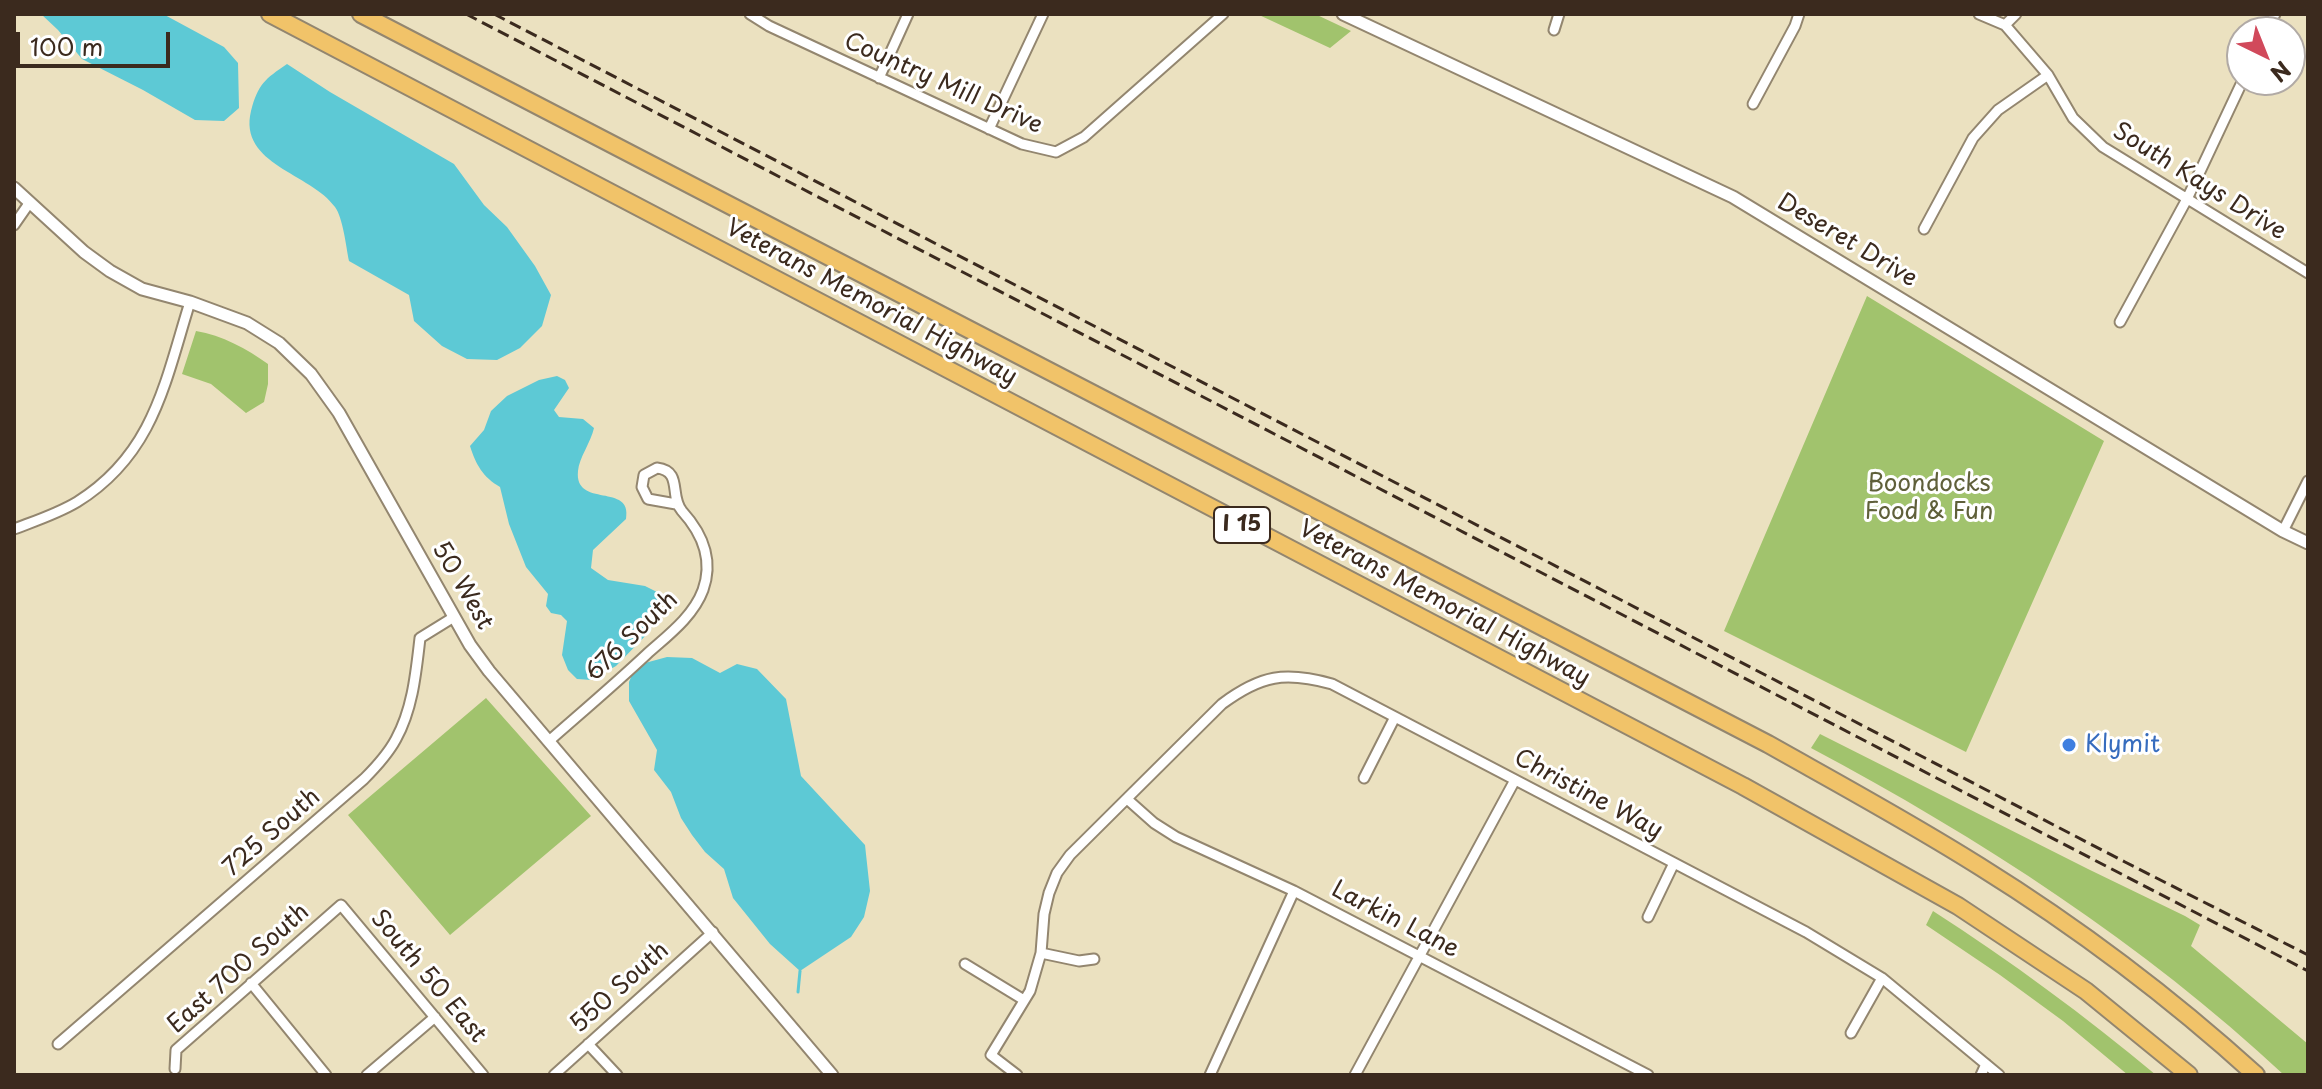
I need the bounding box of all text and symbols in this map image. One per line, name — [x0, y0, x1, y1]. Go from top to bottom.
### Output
scale bar — [20, 16, 174, 66]
north arrow — [2226, 16, 2306, 96]
street label: Country Mill Drive — [839, 27, 1047, 141]
text: 100 m — [30, 28, 103, 64]
text: N — [2264, 54, 2299, 90]
street label: South Kays Drive — [2107, 117, 2291, 247]
street label: Deseret Drive — [1772, 188, 1922, 294]
street label: Veterans Memorial Highway — [720, 214, 1022, 392]
park label: Boondocks Food & Fun — [1865, 470, 1993, 526]
road number: I 15 — [1214, 507, 1270, 543]
street label: Veterans Memorial Highway — [1293, 515, 1595, 693]
street label: 50 West — [425, 537, 499, 635]
street label: 676 South — [580, 586, 684, 688]
place label: Klymit — [2085, 731, 2160, 759]
marker: Klymit — [2060, 736, 2078, 754]
street label: Christine Way — [1509, 744, 1667, 846]
street label: 725 South — [218, 783, 326, 883]
street label: Larkin Lane — [1326, 876, 1464, 964]
street label: East 700 South — [163, 898, 315, 1040]
street label: South 50 East — [364, 905, 492, 1049]
street label: 550 South — [565, 936, 675, 1040]

